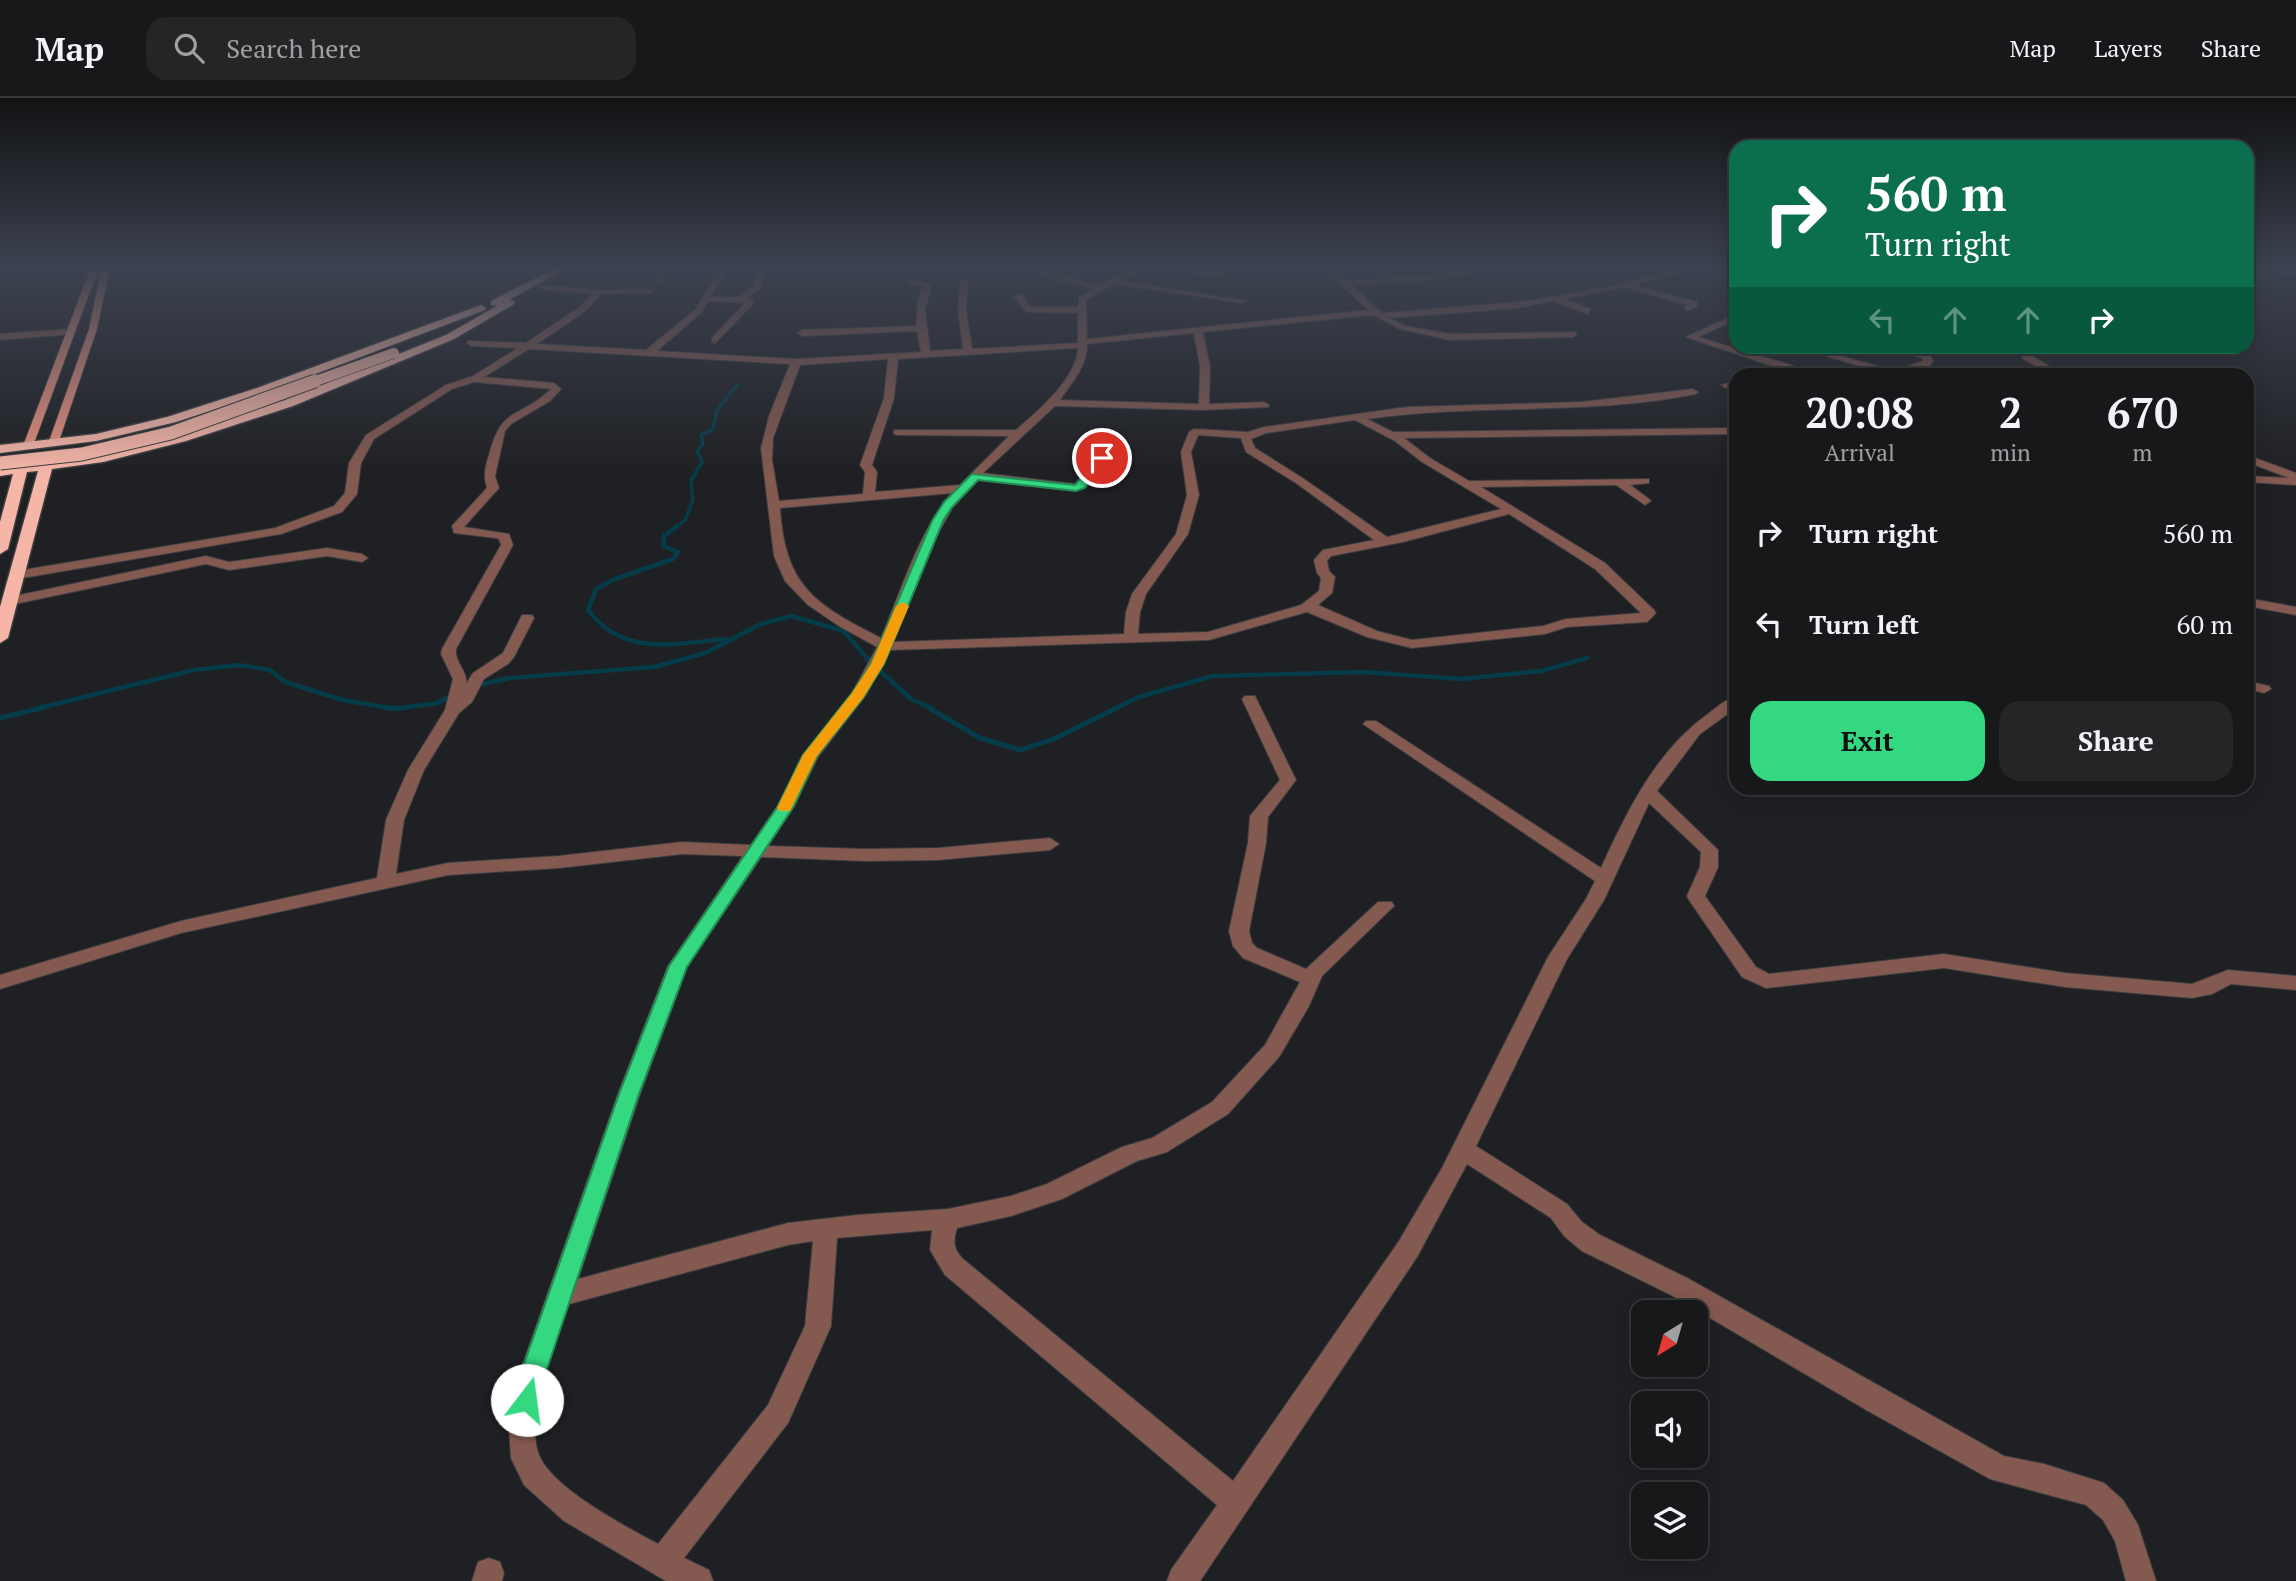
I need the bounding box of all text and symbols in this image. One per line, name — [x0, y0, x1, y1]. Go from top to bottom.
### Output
search box — [146, 17, 636, 80]
text: Map — [35, 27, 104, 70]
icon: search — [170, 29, 208, 67]
text: Search here — [226, 31, 361, 65]
text: Map — [2009, 32, 2056, 64]
text: Layers — [2094, 32, 2163, 64]
text: Share — [2201, 32, 2261, 64]
text: 560 m — [1865, 160, 2007, 225]
icon: right — [1750, 168, 1841, 259]
text: Turn right — [1865, 223, 2011, 265]
icon: left — [1863, 301, 1901, 339]
icon: ahead — [1936, 301, 1974, 339]
icon: ahead — [2009, 301, 2047, 339]
icon: right — [2082, 301, 2120, 339]
text: 20:08 — [1805, 384, 1914, 440]
text: 2 — [1999, 384, 2022, 440]
text: 670 — [2107, 384, 2178, 440]
pin — [1072, 428, 1132, 488]
text: Arrival — [1824, 437, 1895, 468]
text: min — [1990, 437, 2031, 468]
text: m — [2132, 437, 2152, 468]
icon: arrive — [1083, 439, 1121, 477]
icon: right — [1750, 514, 1788, 552]
text: Turn right — [1809, 516, 1938, 550]
text: 560 m — [2163, 516, 2233, 550]
icon: left — [1750, 605, 1788, 643]
text: Turn left — [1809, 607, 1919, 641]
text: 60 m — [2177, 607, 2233, 641]
button: Exit — [1750, 701, 1985, 781]
button: Share — [1999, 701, 2233, 781]
north arrow — [1631, 1300, 1708, 1377]
map controls — [1631, 1300, 1708, 1559]
position arrow — [490, 1363, 564, 1437]
button: sound — [1631, 1391, 1708, 1468]
button: layers — [1631, 1482, 1708, 1559]

